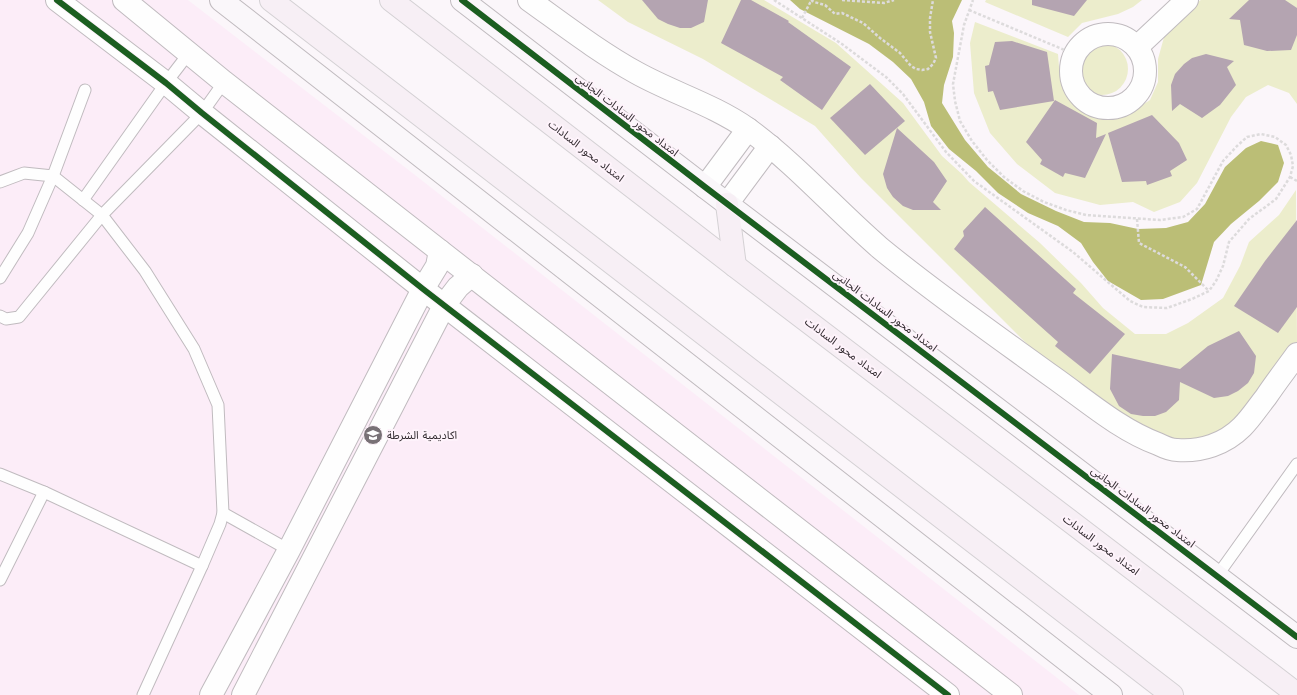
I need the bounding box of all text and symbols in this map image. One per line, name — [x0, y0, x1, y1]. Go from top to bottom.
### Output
street label: امتداد محور السادات الجانبى — [573, 71, 681, 159]
street label: امتداد محور السادات — [545, 117, 627, 185]
street label: امتداد محور السادات الجانبى — [830, 268, 940, 354]
street label: امتداد محور السادات — [802, 315, 884, 381]
school or university icon: اكاديمية الشرطة — [362, 424, 384, 446]
place label: اكاديمية الشرطة — [387, 429, 457, 442]
street label: امتداد محور السادات الجانبى — [1088, 464, 1198, 550]
street label: امتداد محور السادات — [1060, 512, 1142, 578]

